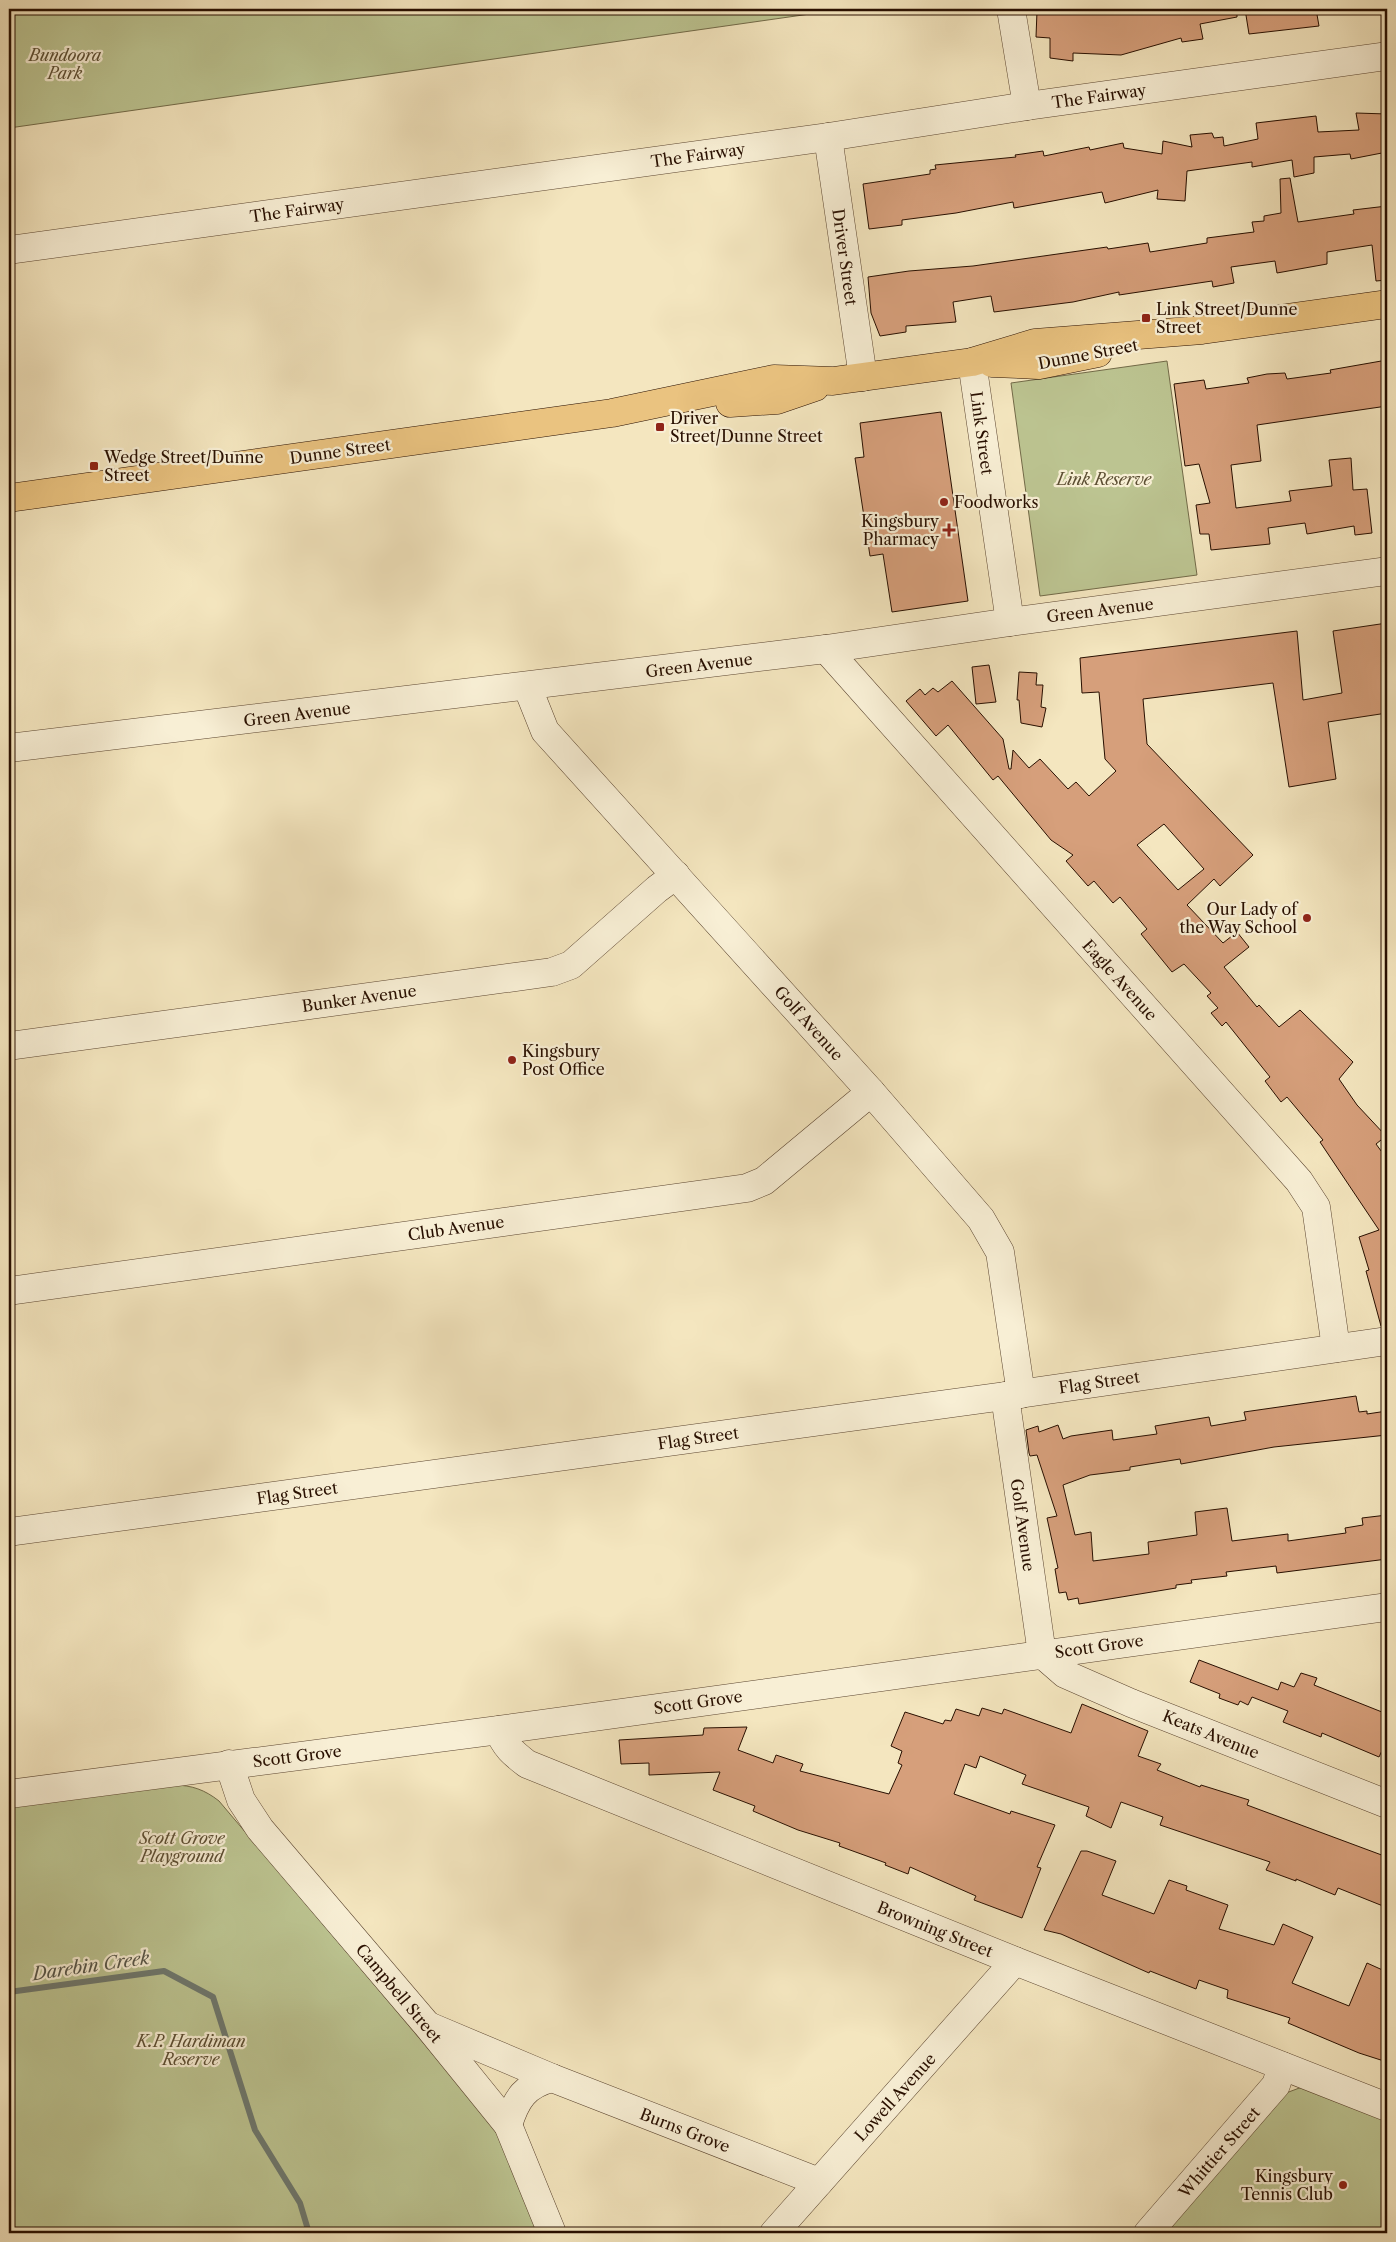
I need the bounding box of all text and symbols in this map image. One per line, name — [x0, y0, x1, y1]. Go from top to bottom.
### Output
park label: Bundoora Park — [27, 45, 102, 83]
street label: The Fairway — [1051, 79, 1148, 113]
street label: The Fairway — [650, 138, 747, 172]
street label: The Fairway — [249, 193, 346, 227]
street label: Driver Street — [828, 207, 862, 307]
place label: Link Street/Dunne Street — [1156, 299, 1298, 337]
marker: Link Street/Dunne Street — [1140, 312, 1152, 324]
street label: Dunne Street — [1036, 334, 1140, 373]
street label: Link Street — [966, 390, 998, 476]
place label: Driver Street/Dunne Street — [670, 408, 823, 446]
marker: Driver Street/Dunne Street — [654, 421, 666, 433]
street label: Dunne Street — [288, 434, 392, 468]
place label: Wedge Street/Dunne Street — [103, 447, 263, 485]
marker: Wedge Street/Dunne Street — [88, 460, 100, 472]
park label: Link Reserve — [1055, 469, 1153, 489]
place label: Foodworks — [954, 492, 1039, 512]
marker: Foodworks — [938, 496, 950, 508]
place label: Kingsbury Pharmacy — [861, 511, 940, 549]
marker: Kingsbury Pharmacy — [943, 524, 955, 536]
street label: Green Avenue — [1045, 593, 1155, 626]
street label: Green Avenue — [644, 648, 754, 681]
street label: Green Avenue — [242, 697, 352, 730]
place label: Our Lady of the Way School — [1180, 899, 1299, 937]
marker: Our Lady of the Way School — [1301, 912, 1313, 924]
street label: Eagle Avenue — [1078, 935, 1162, 1025]
street label: Bunker Avenue — [300, 980, 418, 1016]
street label: Golf Avenue — [770, 982, 848, 1065]
place label: Kingsbury Post Office — [522, 1041, 605, 1079]
marker: Kingsbury Post Office — [506, 1054, 518, 1066]
street label: Club Avenue — [407, 1211, 505, 1245]
street label: Flag Street — [1057, 1366, 1141, 1398]
street label: Flag Street — [656, 1422, 740, 1454]
street label: Flag Street — [255, 1477, 339, 1509]
street label: Golf Avenue — [1007, 1477, 1039, 1573]
street label: Scott Grove — [1053, 1630, 1145, 1662]
street label: Scott Grove — [652, 1686, 744, 1718]
street label: Keats Avenue — [1160, 1706, 1262, 1762]
street label: Scott Grove — [251, 1741, 343, 1771]
park label: Scott Grove Playground — [138, 1828, 226, 1866]
street label: Browning Street — [874, 1897, 996, 1961]
street label: Campbell Street — [352, 1939, 446, 2047]
water label: Darebin Creek — [29, 1947, 152, 1985]
park label: K.P. Hardiman Reserve — [134, 2031, 246, 2069]
street label: Lowell Avenue — [850, 2049, 940, 2145]
street label: Whittier Street — [1173, 2102, 1264, 2202]
street label: Burns Grove — [637, 2104, 733, 2156]
place label: Kingsbury Tennis Club — [1241, 2166, 1334, 2204]
marker: Kingsbury Tennis Club — [1337, 2179, 1349, 2191]

